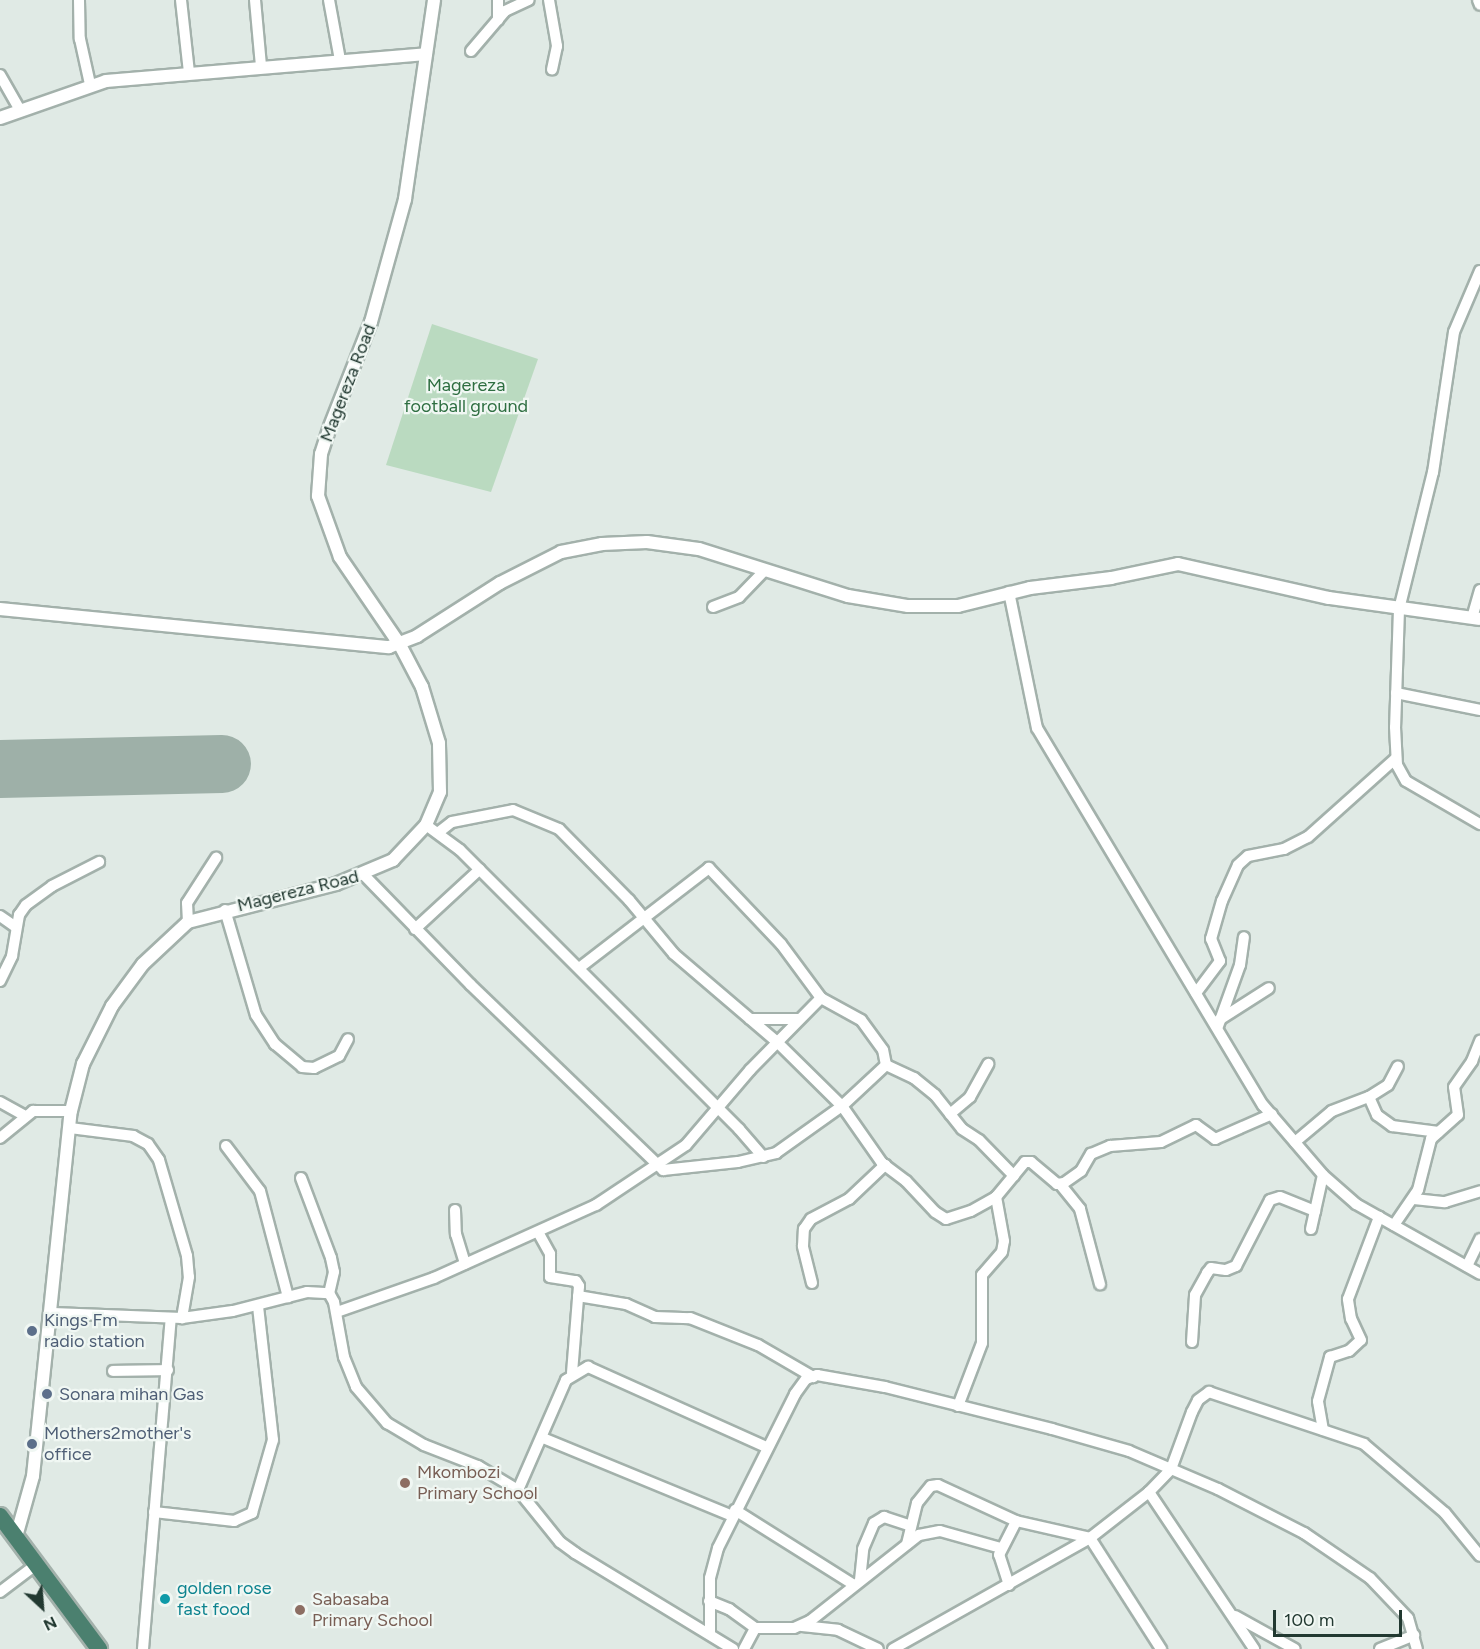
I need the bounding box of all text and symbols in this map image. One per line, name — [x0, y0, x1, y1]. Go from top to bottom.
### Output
street label: Magereza Road — [316, 321, 380, 445]
park label: Magereza football ground — [404, 375, 528, 418]
street label: Magereza Road — [235, 865, 361, 917]
place label: Kings Fm radio station — [44, 1310, 145, 1352]
marker: Kings Fm radio station — [25, 1324, 39, 1338]
place label: Sonara mihan Gas — [59, 1383, 204, 1405]
marker: Sonara mihan Gas — [40, 1387, 54, 1401]
place label: Mothers2mother's office — [44, 1423, 191, 1466]
marker: Mothers2mother's office — [25, 1437, 39, 1451]
place label: Mkombozi Primary School — [417, 1462, 538, 1504]
marker: Mkombozi Primary School — [398, 1476, 412, 1490]
north arrow — [12, 1577, 72, 1637]
place label: golden rose fast food — [177, 1578, 272, 1620]
place label: Sabasaba Primary School — [312, 1589, 433, 1632]
marker: golden rose fast food — [158, 1592, 172, 1606]
scale bar — [1276, 1598, 1405, 1636]
marker: Sabasaba Primary School — [293, 1603, 307, 1617]
text: 100 m — [1284, 1609, 1334, 1631]
text: N — [40, 1612, 60, 1635]

